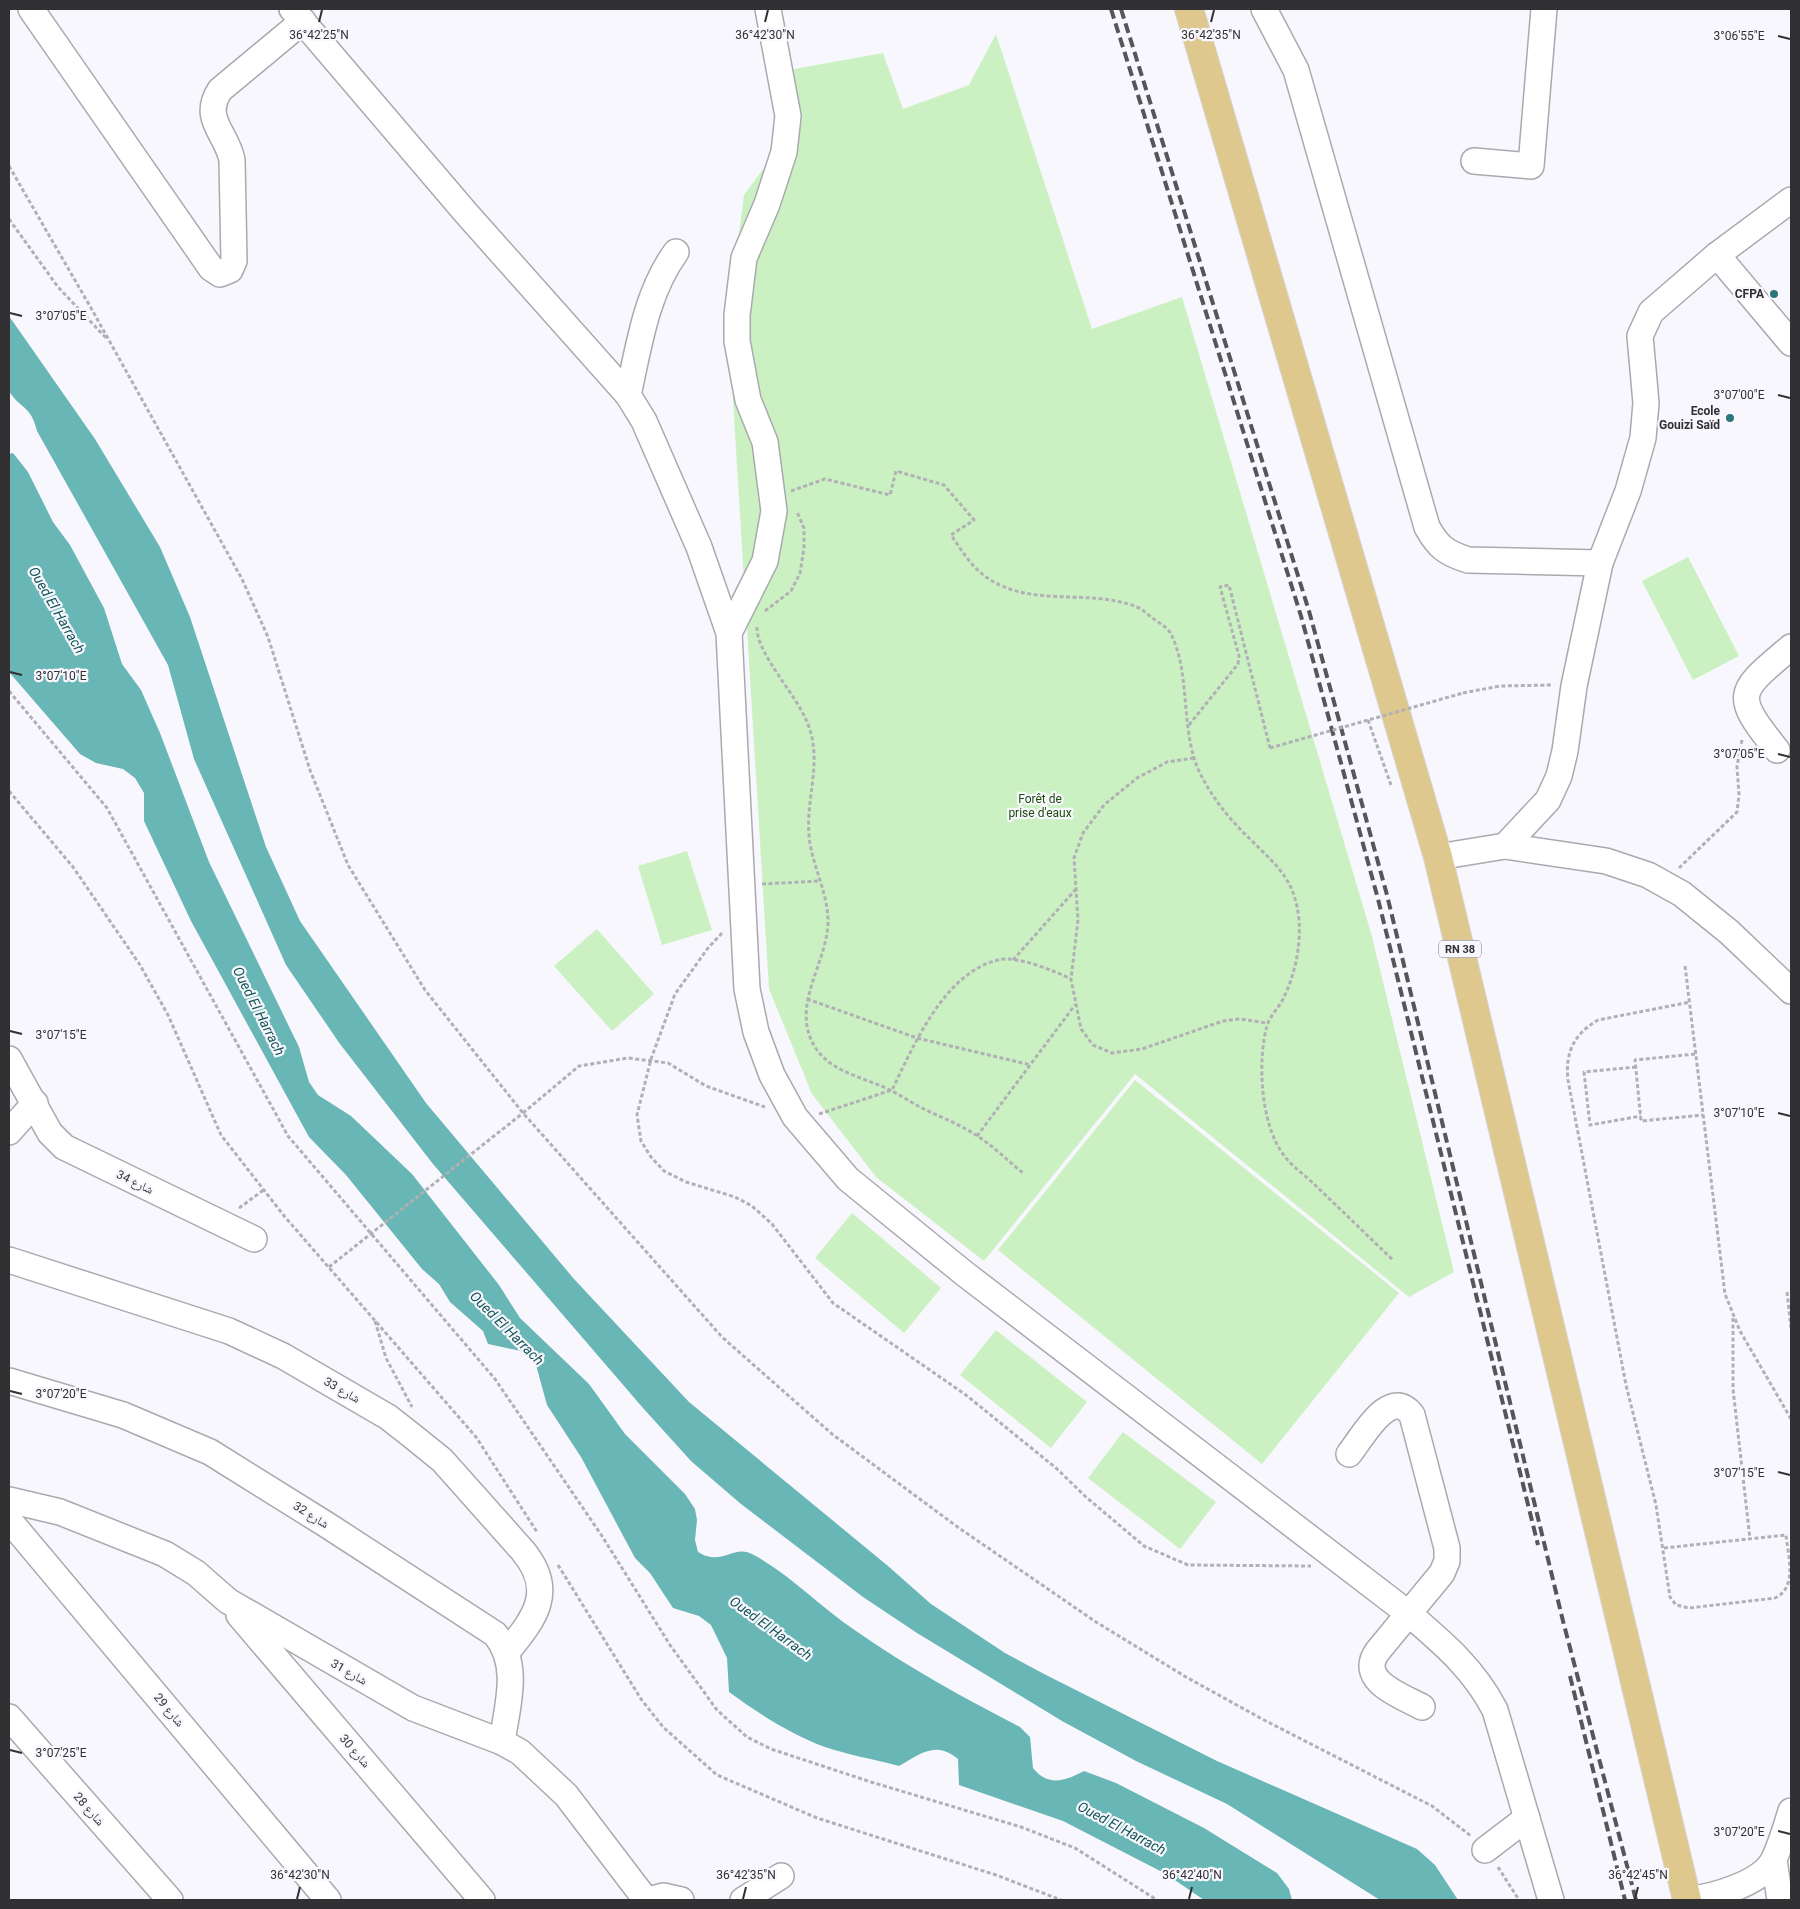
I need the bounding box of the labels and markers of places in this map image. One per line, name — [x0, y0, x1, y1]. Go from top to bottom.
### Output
place label: CFPA — [1735, 287, 1765, 301]
marker: CFPA — [1768, 288, 1780, 300]
place label: Ecole Gouizi Saïd — [1659, 404, 1721, 432]
marker: Ecole Gouizi Saïd — [1724, 412, 1736, 424]

